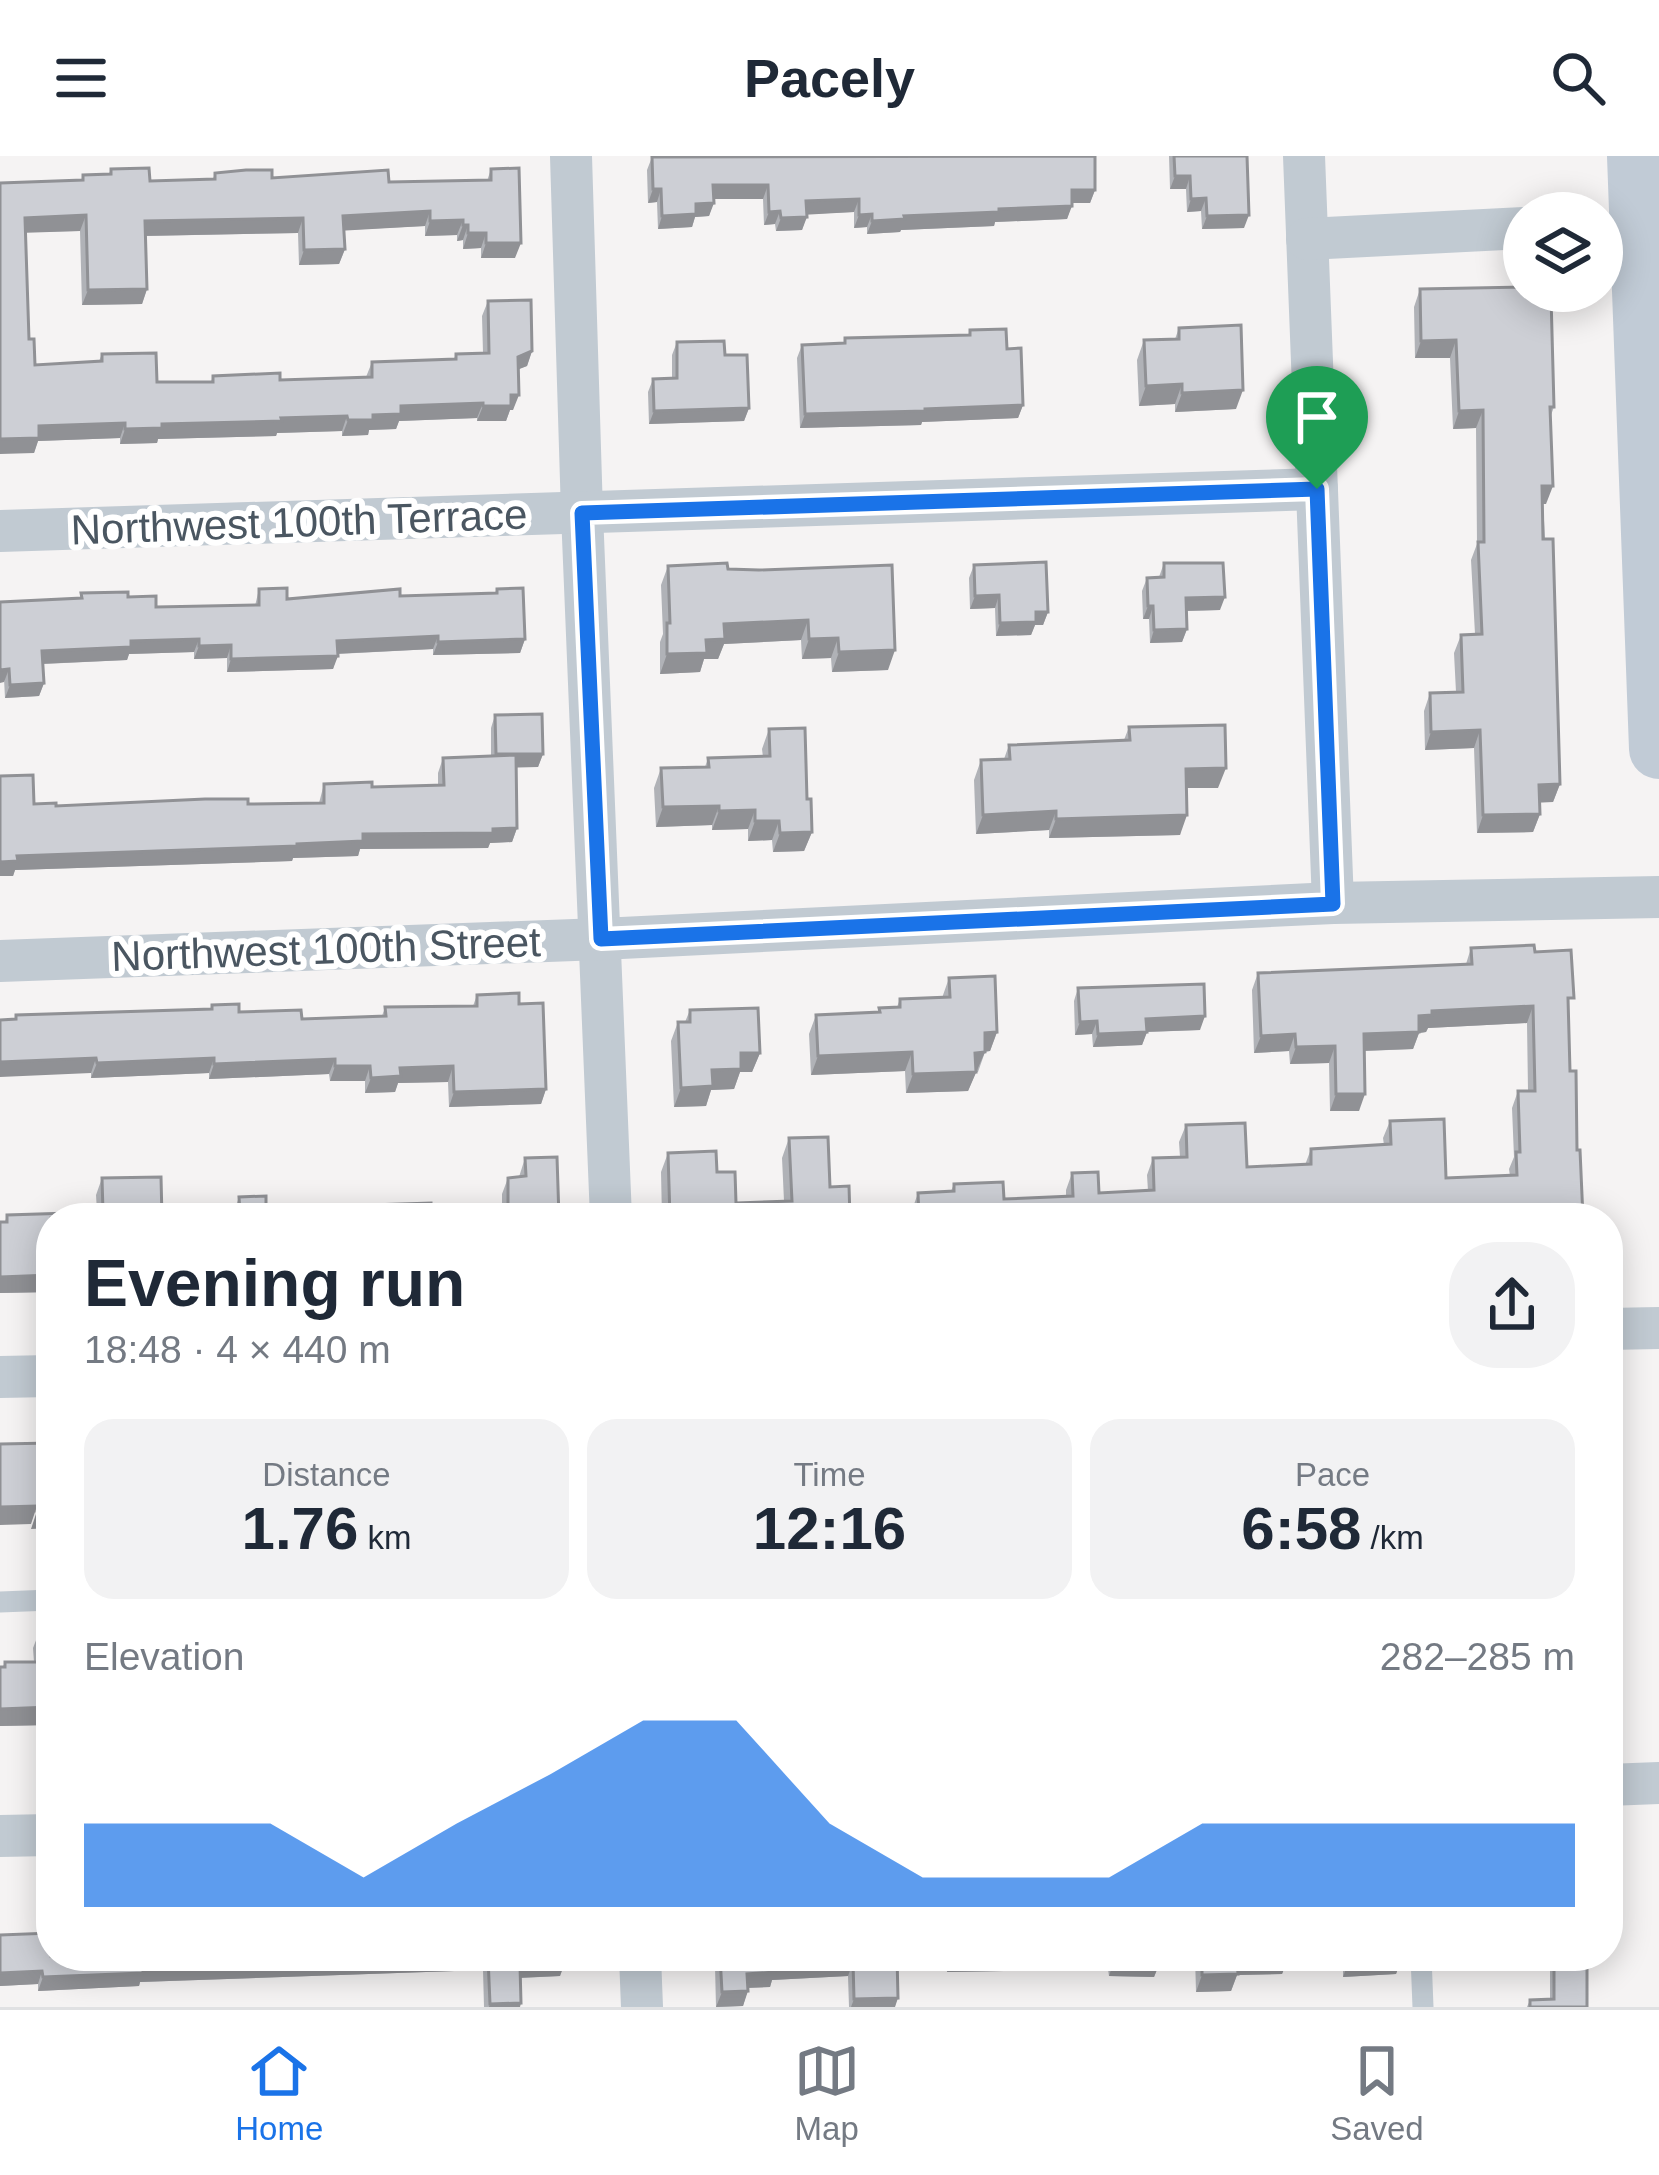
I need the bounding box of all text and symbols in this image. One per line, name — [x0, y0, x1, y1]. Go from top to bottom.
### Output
icon: menu — [48, 45, 114, 111]
icon: search — [1545, 45, 1611, 111]
text: Pacely — [744, 48, 915, 108]
map controls — [1503, 192, 1623, 312]
button: layers — [1503, 192, 1623, 312]
pin — [1266, 366, 1368, 489]
icon: arrive — [1284, 384, 1350, 450]
street label: Northwest 100th Terrace — [70, 491, 528, 553]
street label: Northwest 100th Street — [111, 918, 542, 980]
button: share — [1449, 1242, 1575, 1368]
text: Evening run — [84, 1246, 465, 1320]
text: 18:48 · 4 × 440 m — [84, 1328, 391, 1371]
text: Distance — [262, 1456, 391, 1493]
text: Time — [793, 1456, 866, 1493]
text: Pace — [1295, 1456, 1370, 1493]
text: 1.76 — [242, 1495, 358, 1562]
text: 12:16 — [753, 1495, 906, 1562]
text: 6:58 — [1241, 1495, 1361, 1562]
text: km — [358, 1519, 411, 1556]
text: /km — [1361, 1519, 1424, 1556]
text: Elevation — [84, 1635, 244, 1678]
text: 282–285 m — [1380, 1635, 1575, 1678]
tab: Home — [235, 2038, 323, 2148]
tab: Map — [794, 2038, 860, 2148]
tab: Saved — [1330, 2038, 1424, 2148]

